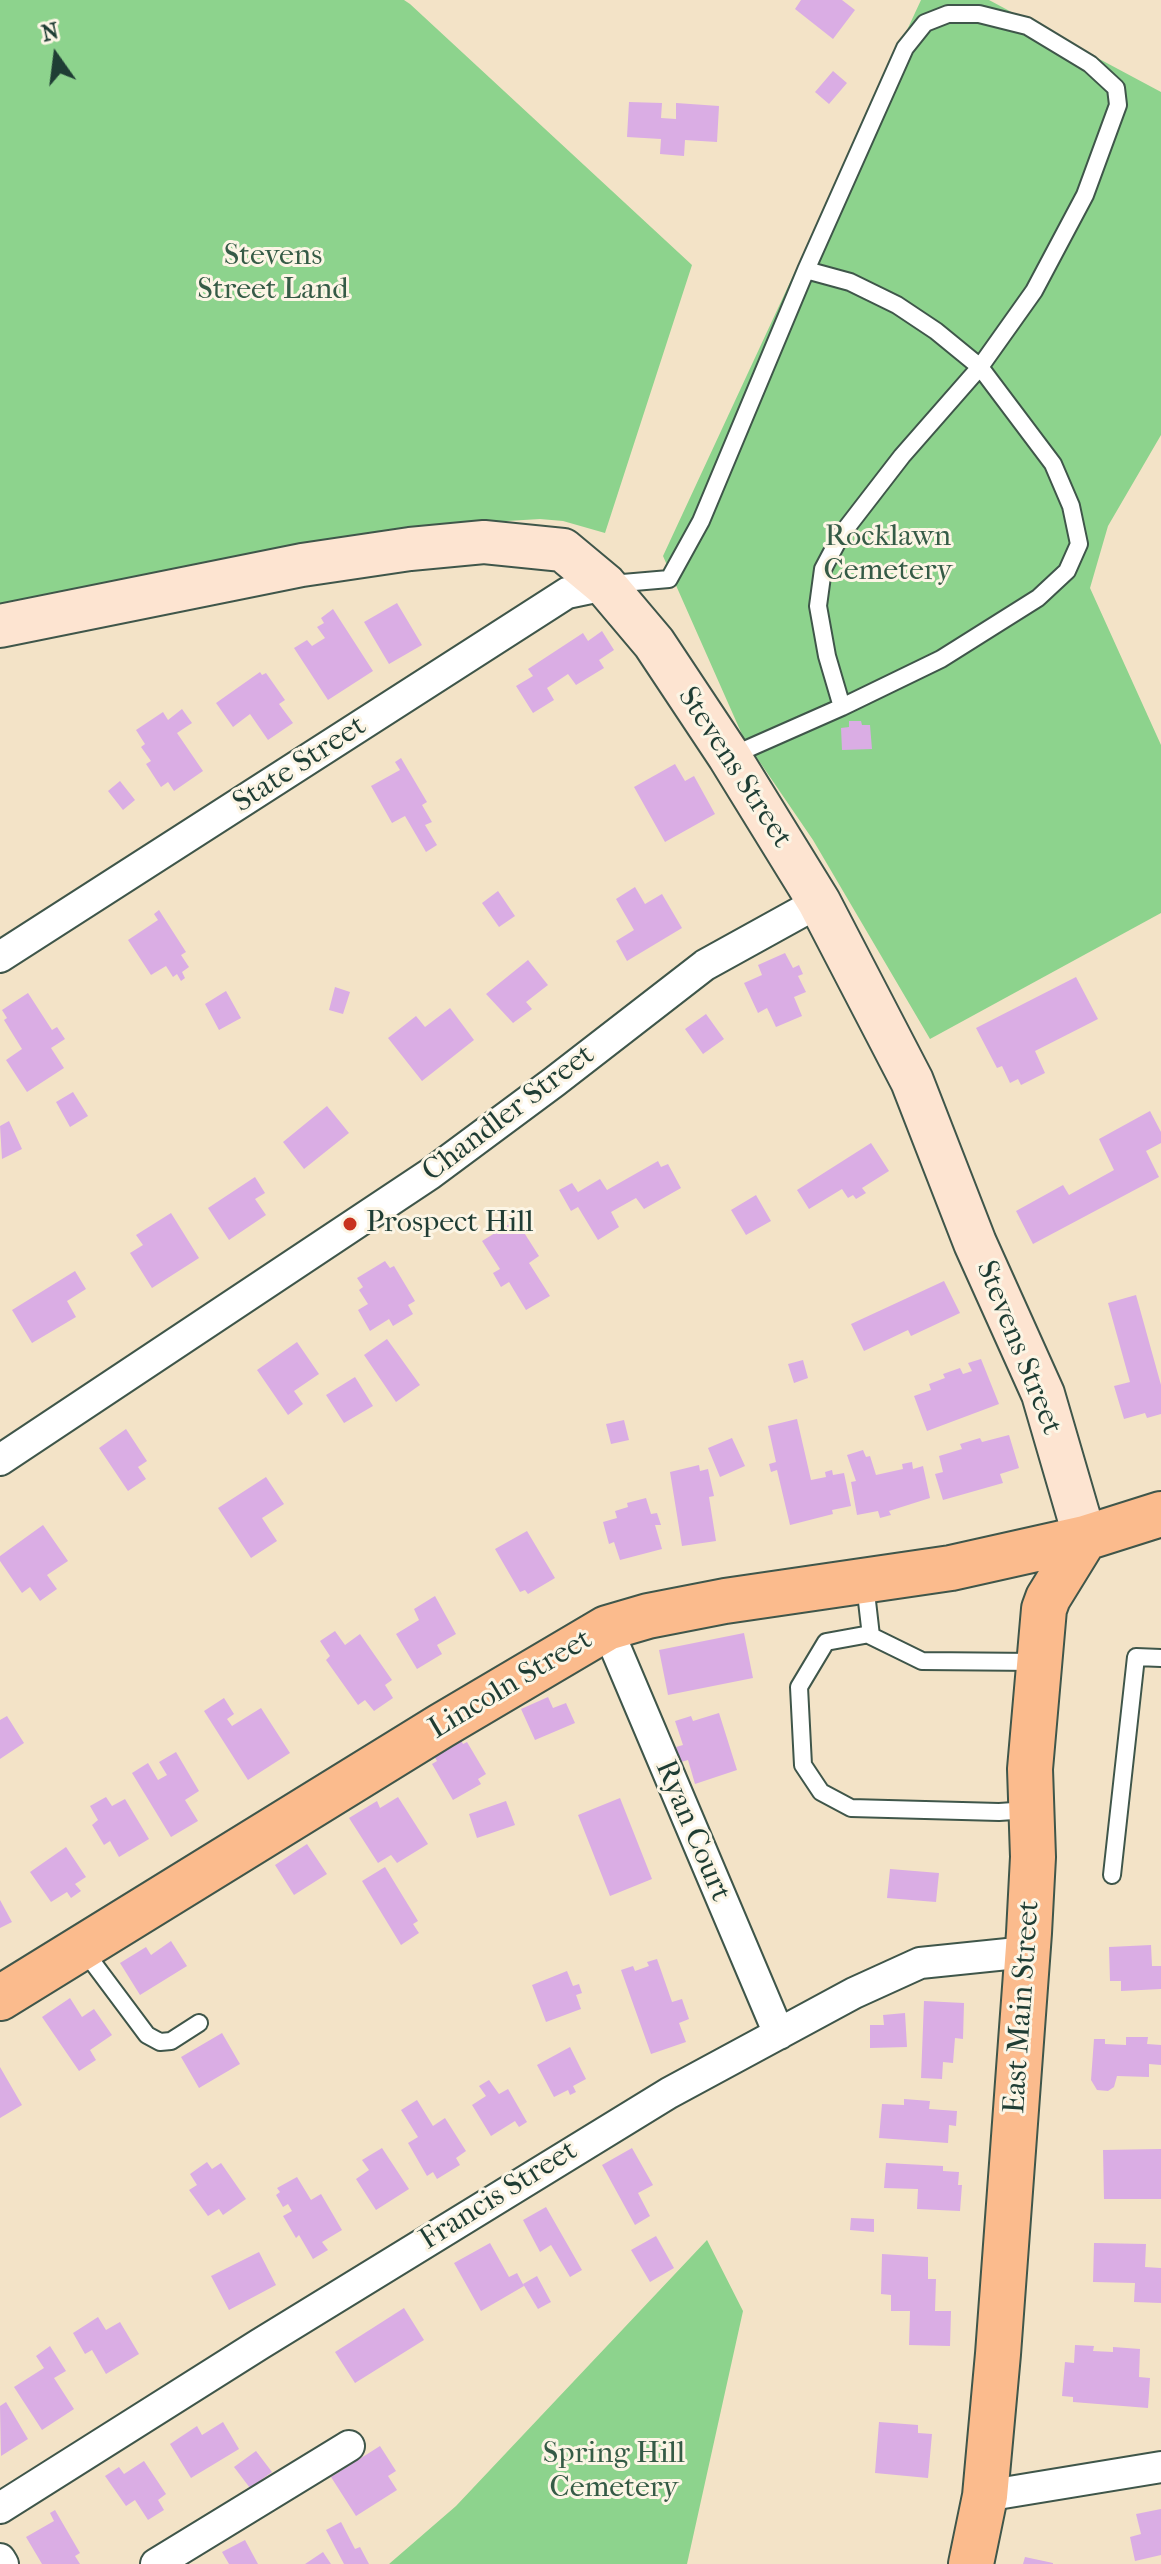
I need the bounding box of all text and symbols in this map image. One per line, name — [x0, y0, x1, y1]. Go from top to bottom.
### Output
north arrow — [16, 16, 96, 96]
text: N — [39, 18, 61, 47]
park label: Stevens Street Land — [197, 239, 349, 310]
park label: Rocklawn Cemetery — [824, 520, 952, 590]
street label: Stevens Street — [669, 681, 799, 855]
street label: State Street — [227, 709, 373, 821]
street label: Chandler Street — [416, 1038, 602, 1190]
place label: Prospect Hill — [366, 1206, 534, 1242]
marker: Prospect Hill — [341, 1215, 359, 1233]
street label: Stevens Street — [967, 1256, 1069, 1440]
street label: Lincoln Street — [423, 1622, 599, 1748]
street label: Ryan Court — [646, 1755, 738, 1907]
street label: East Main Street — [998, 1899, 1048, 2115]
street label: Francis Street — [414, 2133, 584, 2259]
park label: Spring Hill Cemetery — [543, 2437, 685, 2508]

